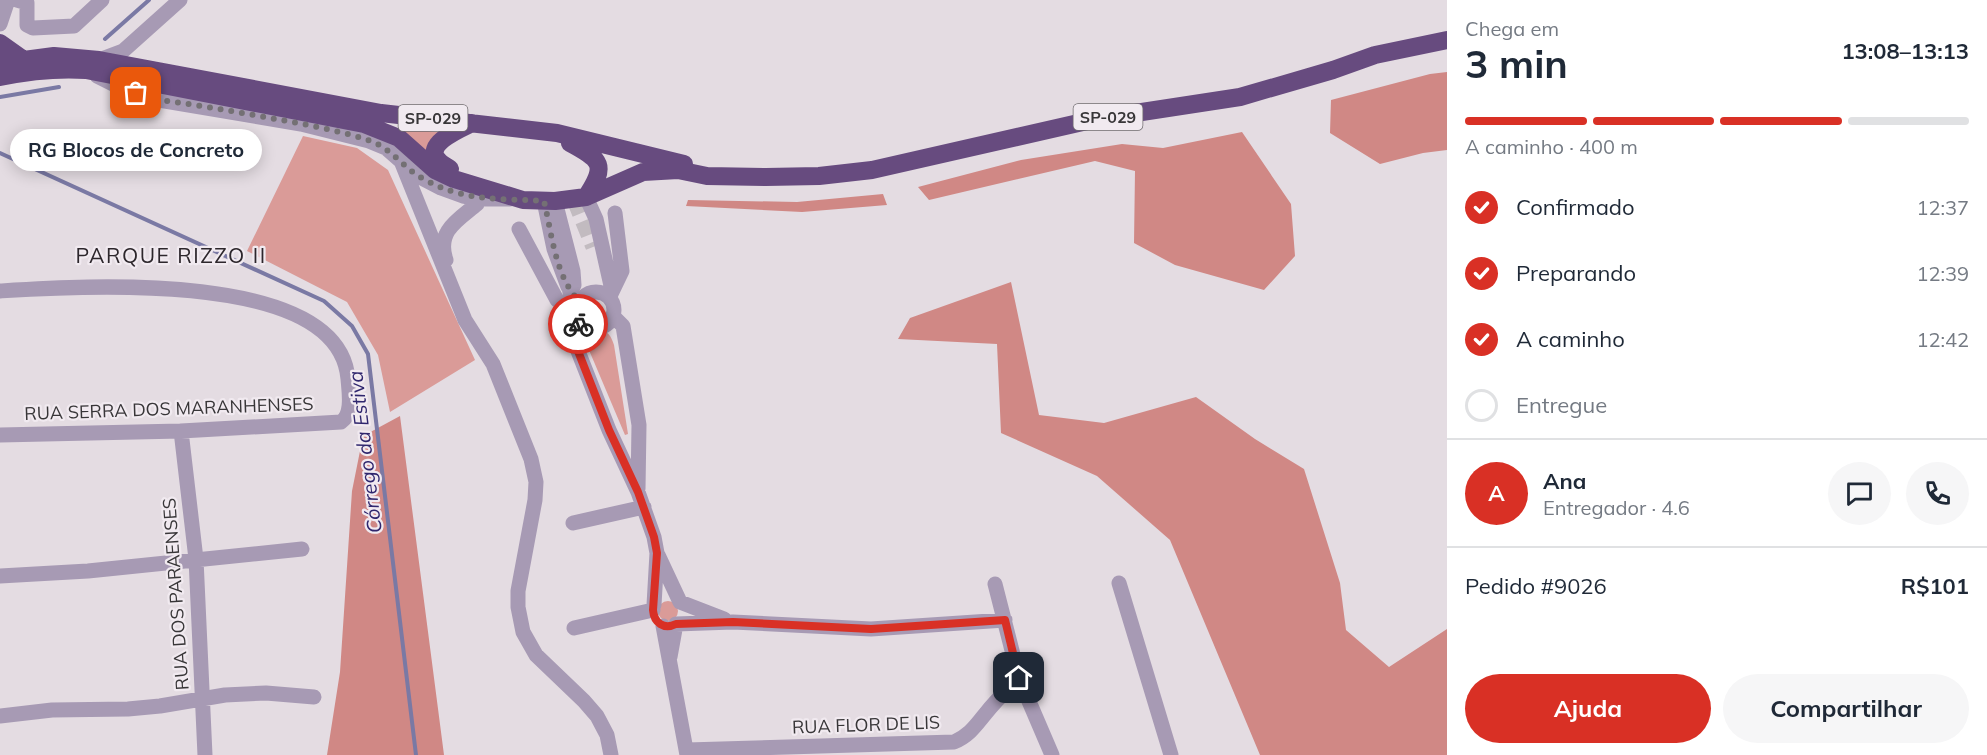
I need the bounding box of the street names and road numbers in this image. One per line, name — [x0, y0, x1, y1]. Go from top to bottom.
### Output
road number: SP-029 — [1074, 104, 1142, 130]
road number: SP-029 — [398, 105, 468, 131]
street label: RUA SERRA DOS MARANHENSES — [24, 392, 314, 425]
street label: RUA DOS PARAENSES — [157, 497, 194, 691]
street label: RUA FLOR DE LIS — [792, 710, 940, 739]

